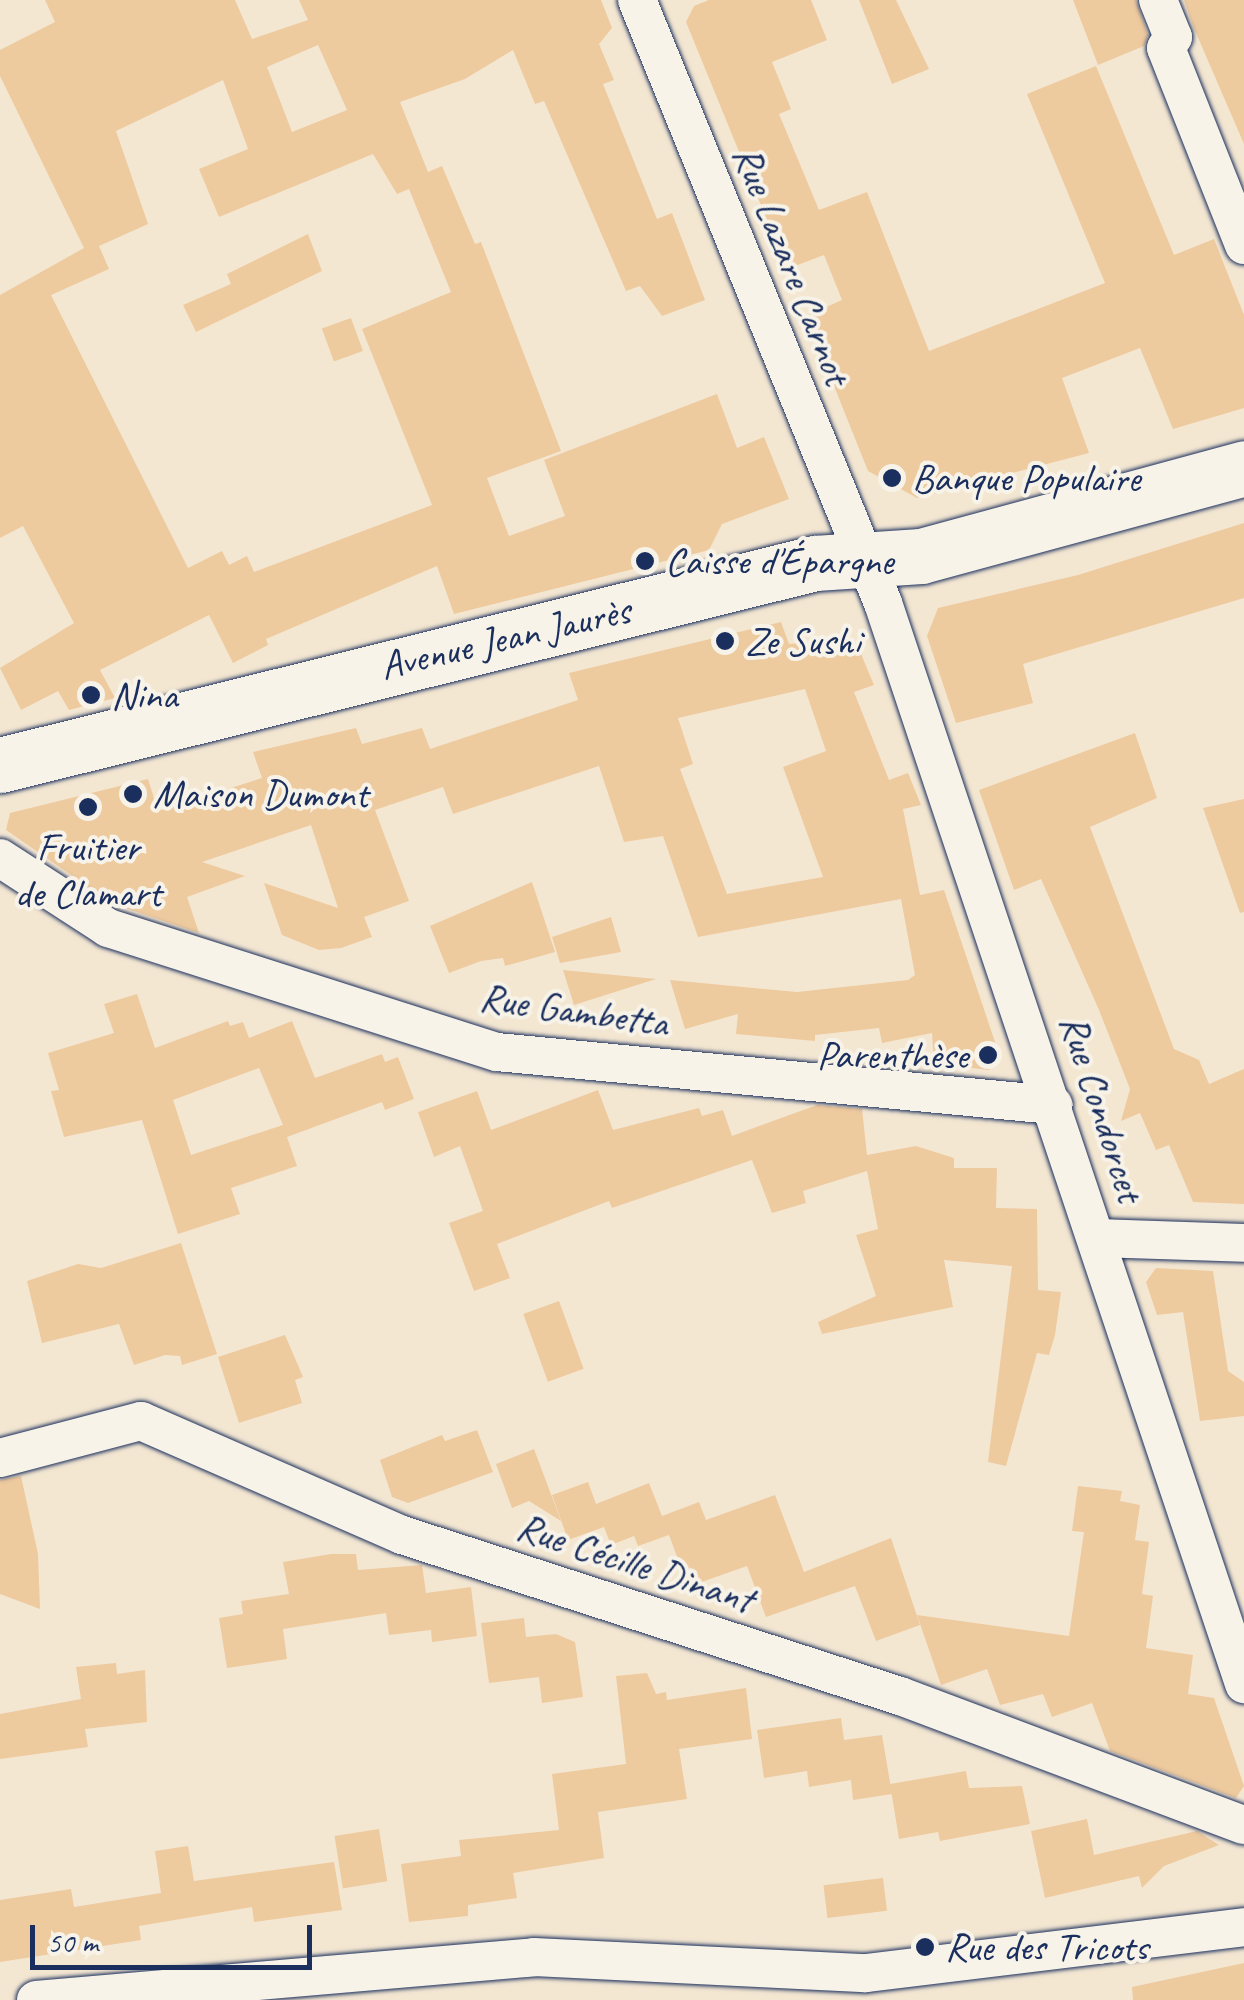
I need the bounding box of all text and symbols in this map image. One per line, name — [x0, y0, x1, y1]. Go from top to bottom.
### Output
street label: Rue Lazare Carnot — [722, 138, 862, 392]
place label: Banque Populaire — [912, 454, 1140, 502]
marker: Banque Populaire — [881, 467, 903, 489]
place label: Caisse d'Épargne — [665, 537, 893, 585]
marker: Caisse d'Épargne — [634, 550, 656, 572]
street label: Avenue Jean Jaurès — [375, 586, 635, 690]
place label: Ze Sushi — [745, 617, 860, 665]
marker: Ze Sushi — [714, 630, 736, 652]
place label: Nina — [111, 671, 177, 719]
marker: Nina — [80, 684, 102, 706]
place label: Maison Dumont — [153, 770, 368, 818]
marker: Maison Dumont — [122, 783, 144, 805]
marker: Fruitier de Clamart — [77, 796, 99, 818]
place label: Fruitier de Clamart — [13, 823, 163, 917]
street label: Rue Gambetta — [476, 973, 672, 1047]
street label: Rue Condorcet — [1049, 1009, 1155, 1207]
place label: Parenthèse — [817, 1031, 968, 1079]
marker: Parenthèse — [977, 1044, 999, 1066]
street label: Rue Cécille Dinant — [512, 1502, 758, 1624]
scale bar — [35, 1905, 318, 1967]
text: 50 m — [47, 1923, 98, 1961]
place label: Rue des Tricots — [945, 1923, 1147, 1971]
marker: Rue des Tricots — [914, 1936, 936, 1958]

